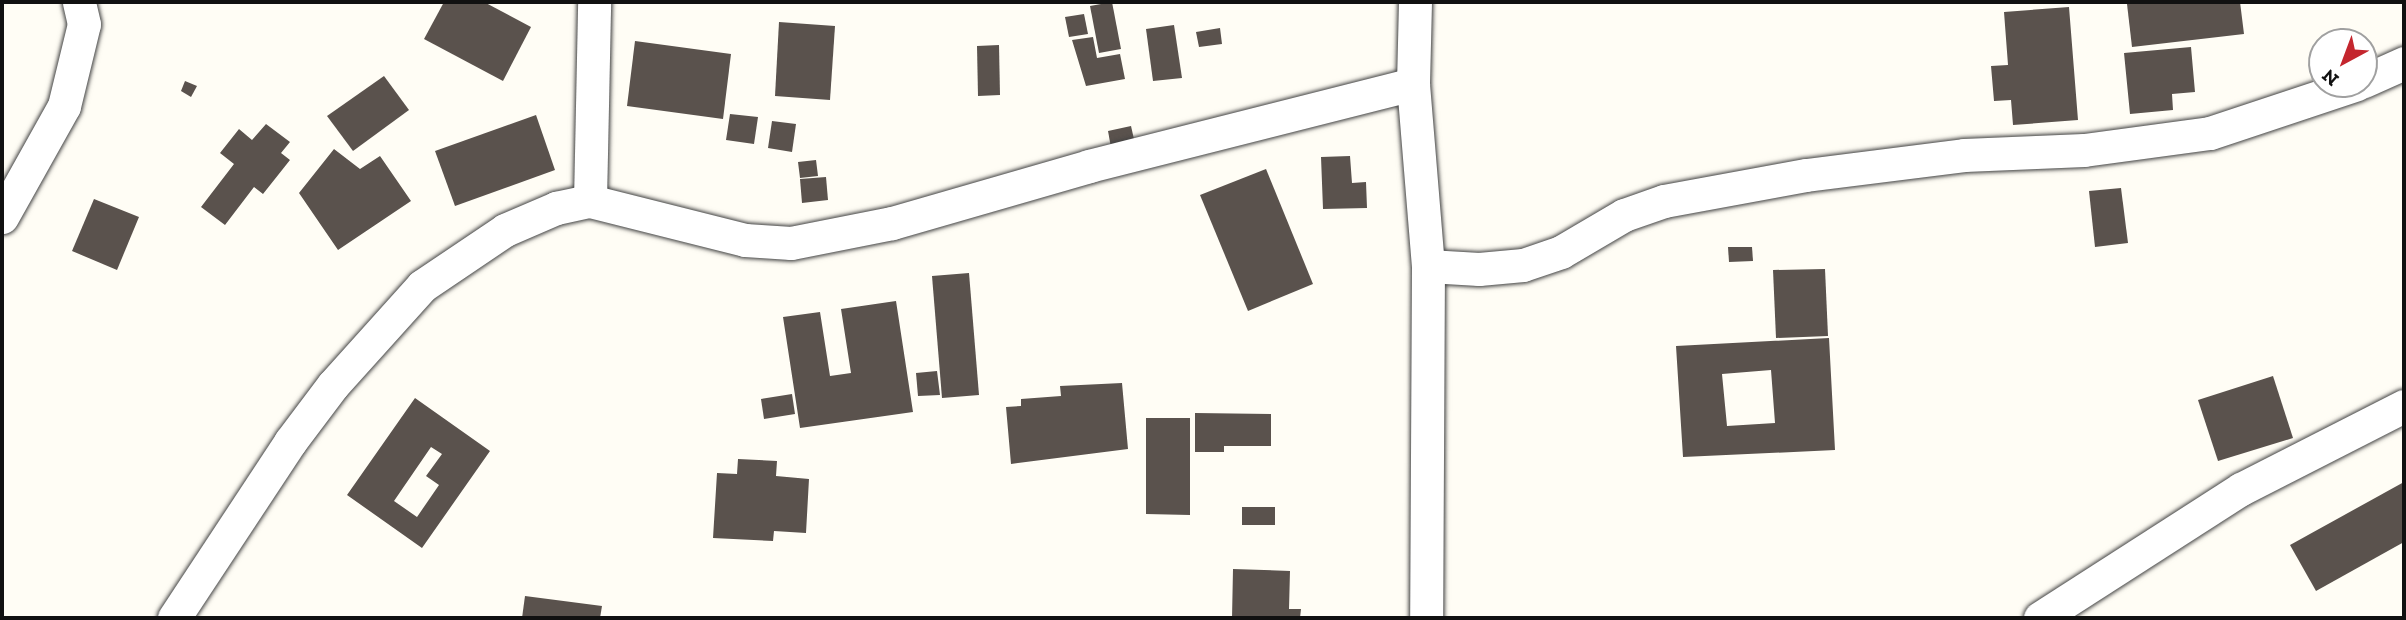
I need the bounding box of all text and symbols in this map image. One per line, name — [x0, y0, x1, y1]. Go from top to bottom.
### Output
north arrow — [2308, 28, 2378, 98]
text: N — [2317, 64, 2343, 91]

